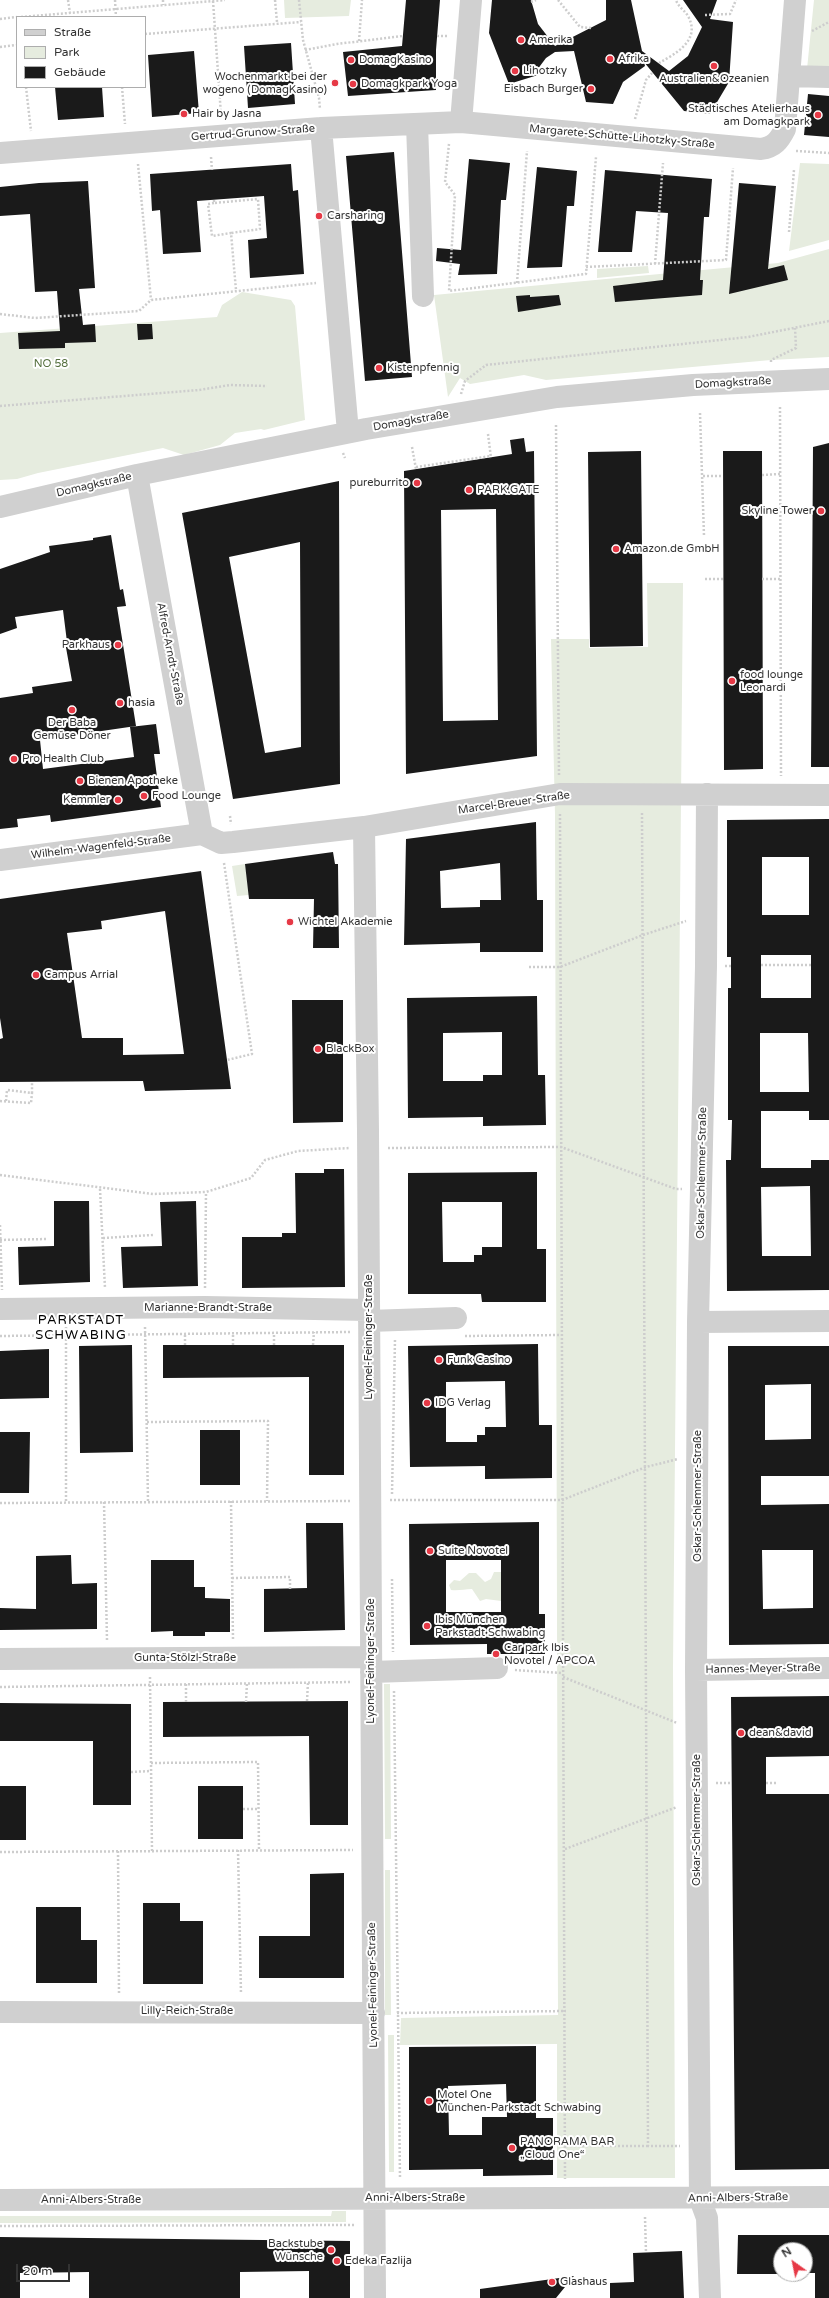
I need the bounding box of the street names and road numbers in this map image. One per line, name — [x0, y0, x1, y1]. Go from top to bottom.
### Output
street label: Gertrud-Grunow-Straße — [191, 122, 315, 144]
street label: Margarete-Schütte-Lihotzky-Straße — [529, 122, 715, 152]
street label: Domagkstraße — [694, 374, 772, 392]
street label: Domagkstraße — [372, 408, 450, 434]
street label: Domagkstraße — [55, 470, 133, 500]
street label: Alfred-Arndt-Straße — [154, 601, 186, 707]
street label: Marcel-Breuer-Straße — [457, 789, 571, 817]
street label: Wilhelm-Wagenfeld-Straße — [30, 832, 172, 862]
street label: Oskar-Schlemmer-Straße — [694, 1107, 710, 1239]
street label: Lyonel-Feininger-Straße — [362, 1274, 376, 1400]
street label: Marianne-Brandt-Straße — [144, 1301, 272, 1315]
street label: Oskar-Schlemmer-Straße — [691, 1430, 705, 1562]
street label: Lyonel-Feininger-Straße — [364, 1598, 378, 1724]
street label: Gunta-Stölzl-Straße — [134, 1651, 236, 1665]
street label: Hannes-Meyer-Straße — [705, 1661, 821, 1677]
street label: Oskar-Schlemmer-Straße — [690, 1754, 704, 1886]
street label: Lyonel-Feininger-Straße — [365, 1922, 381, 2048]
street label: Lilly-Reich-Straße — [141, 2004, 233, 2018]
street label: Anni-Albers-Straße — [365, 2191, 465, 2205]
street label: Anni-Albers-Straße — [688, 2191, 788, 2205]
street label: Anni-Albers-Straße — [41, 2193, 141, 2207]

